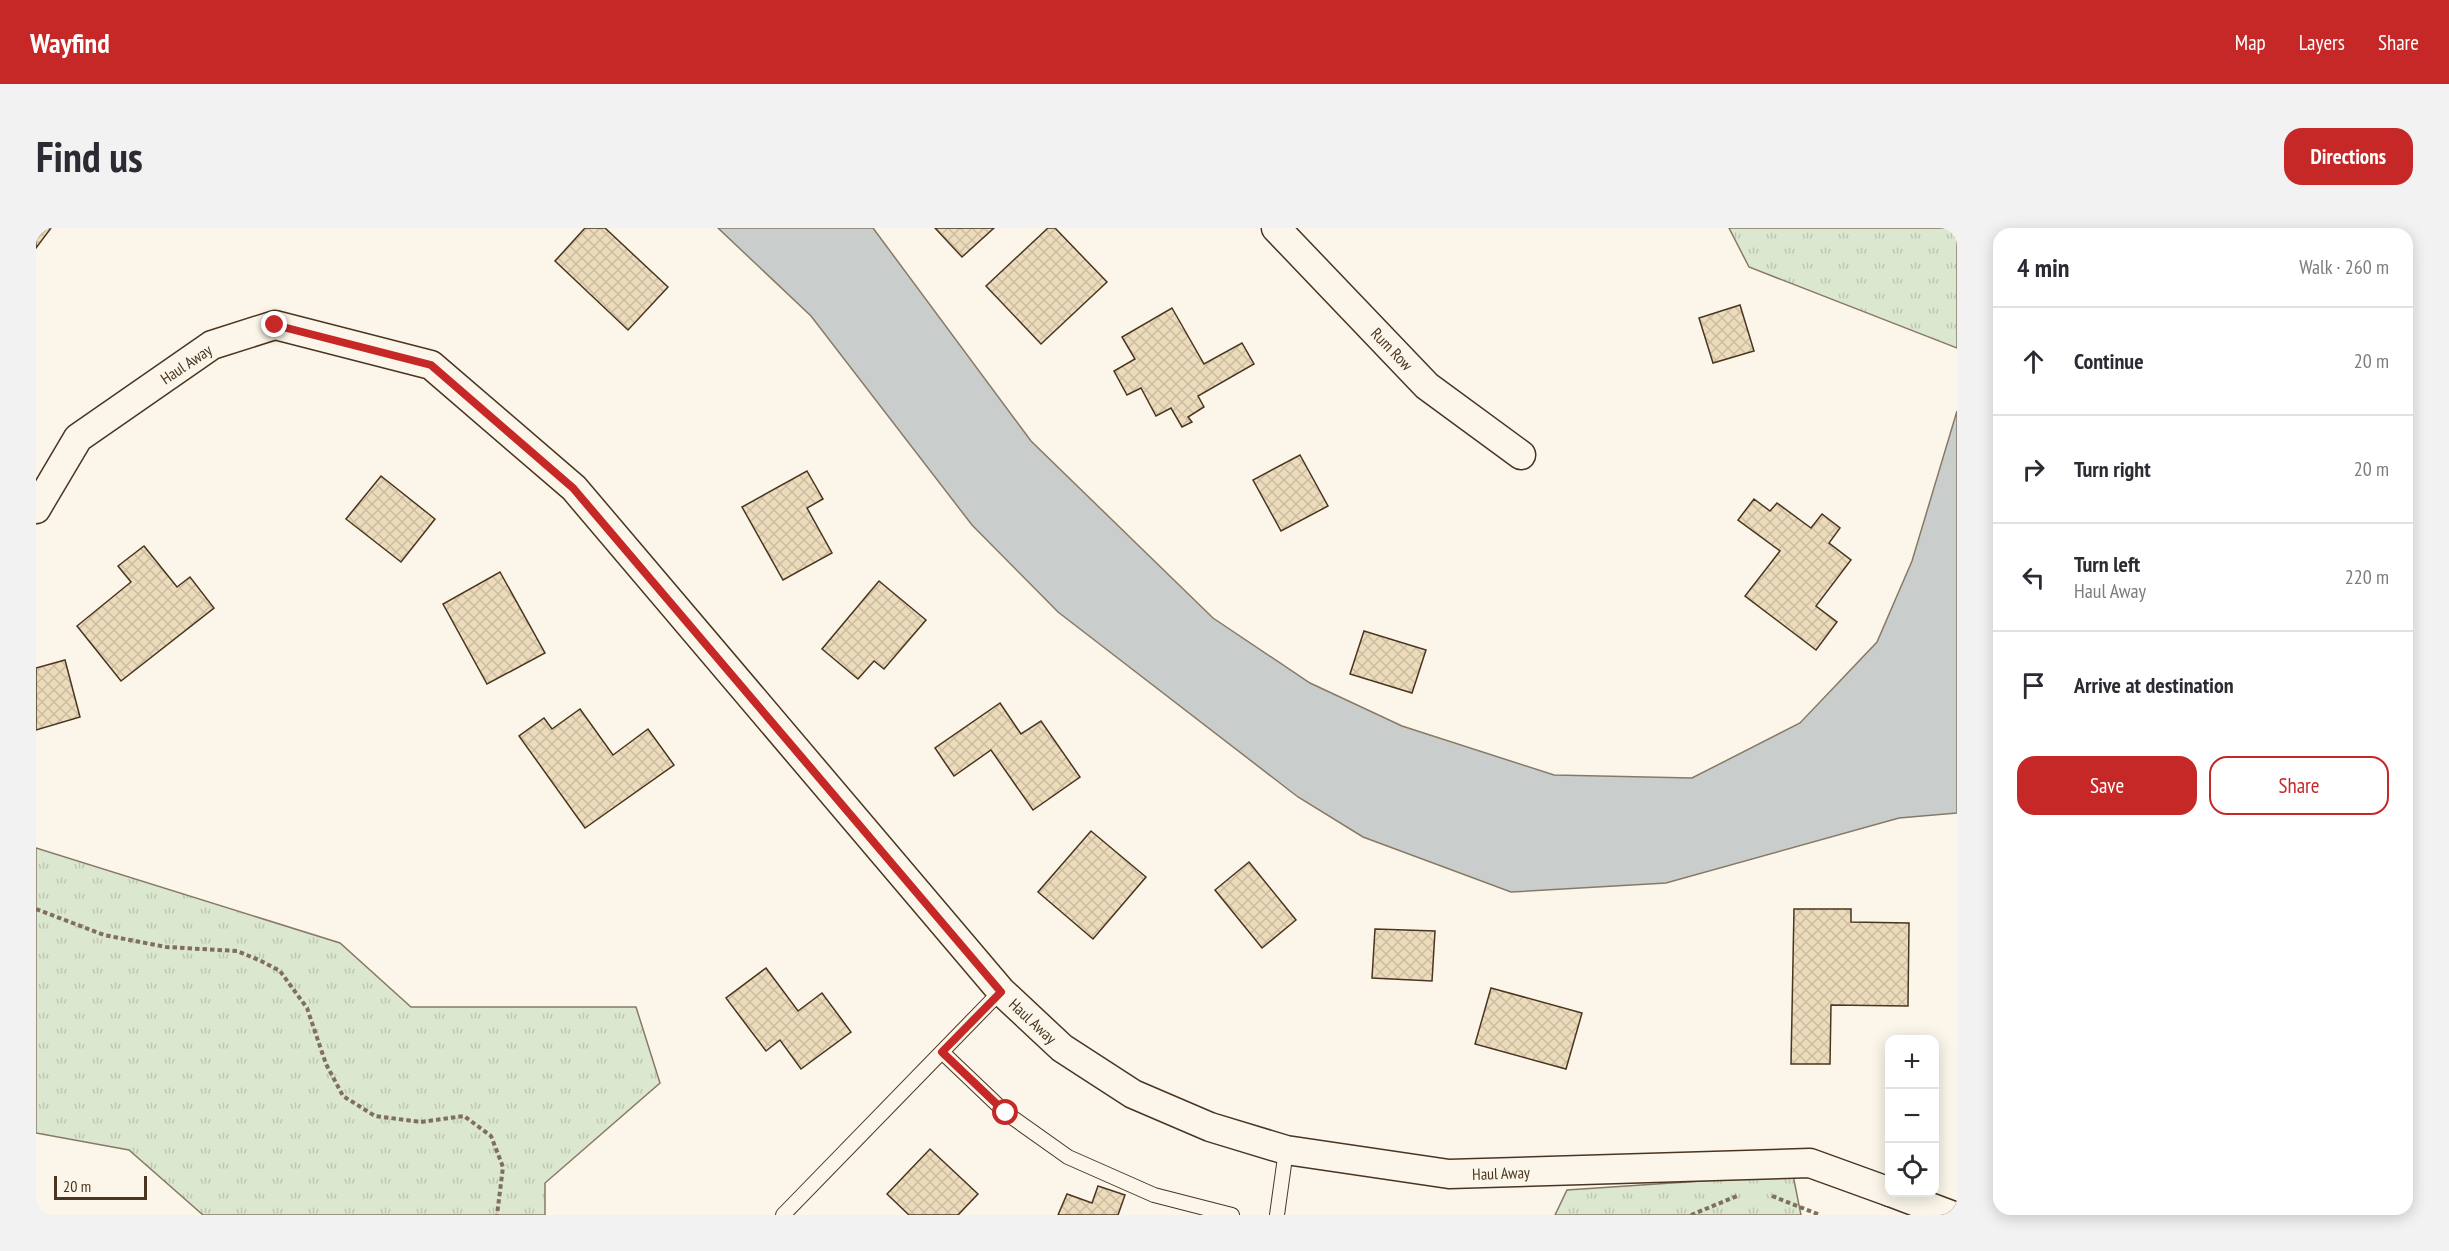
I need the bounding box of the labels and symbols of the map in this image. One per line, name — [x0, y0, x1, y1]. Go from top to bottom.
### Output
route end — [261, 311, 287, 337]
street label: Rum Row — [1367, 323, 1418, 375]
street label: Haul Away — [156, 340, 216, 388]
street label: Haul Away — [1005, 994, 1061, 1048]
route start — [992, 1099, 1018, 1125]
street label: Haul Away — [1472, 1162, 1530, 1184]
scale bar — [54, 1173, 147, 1200]

